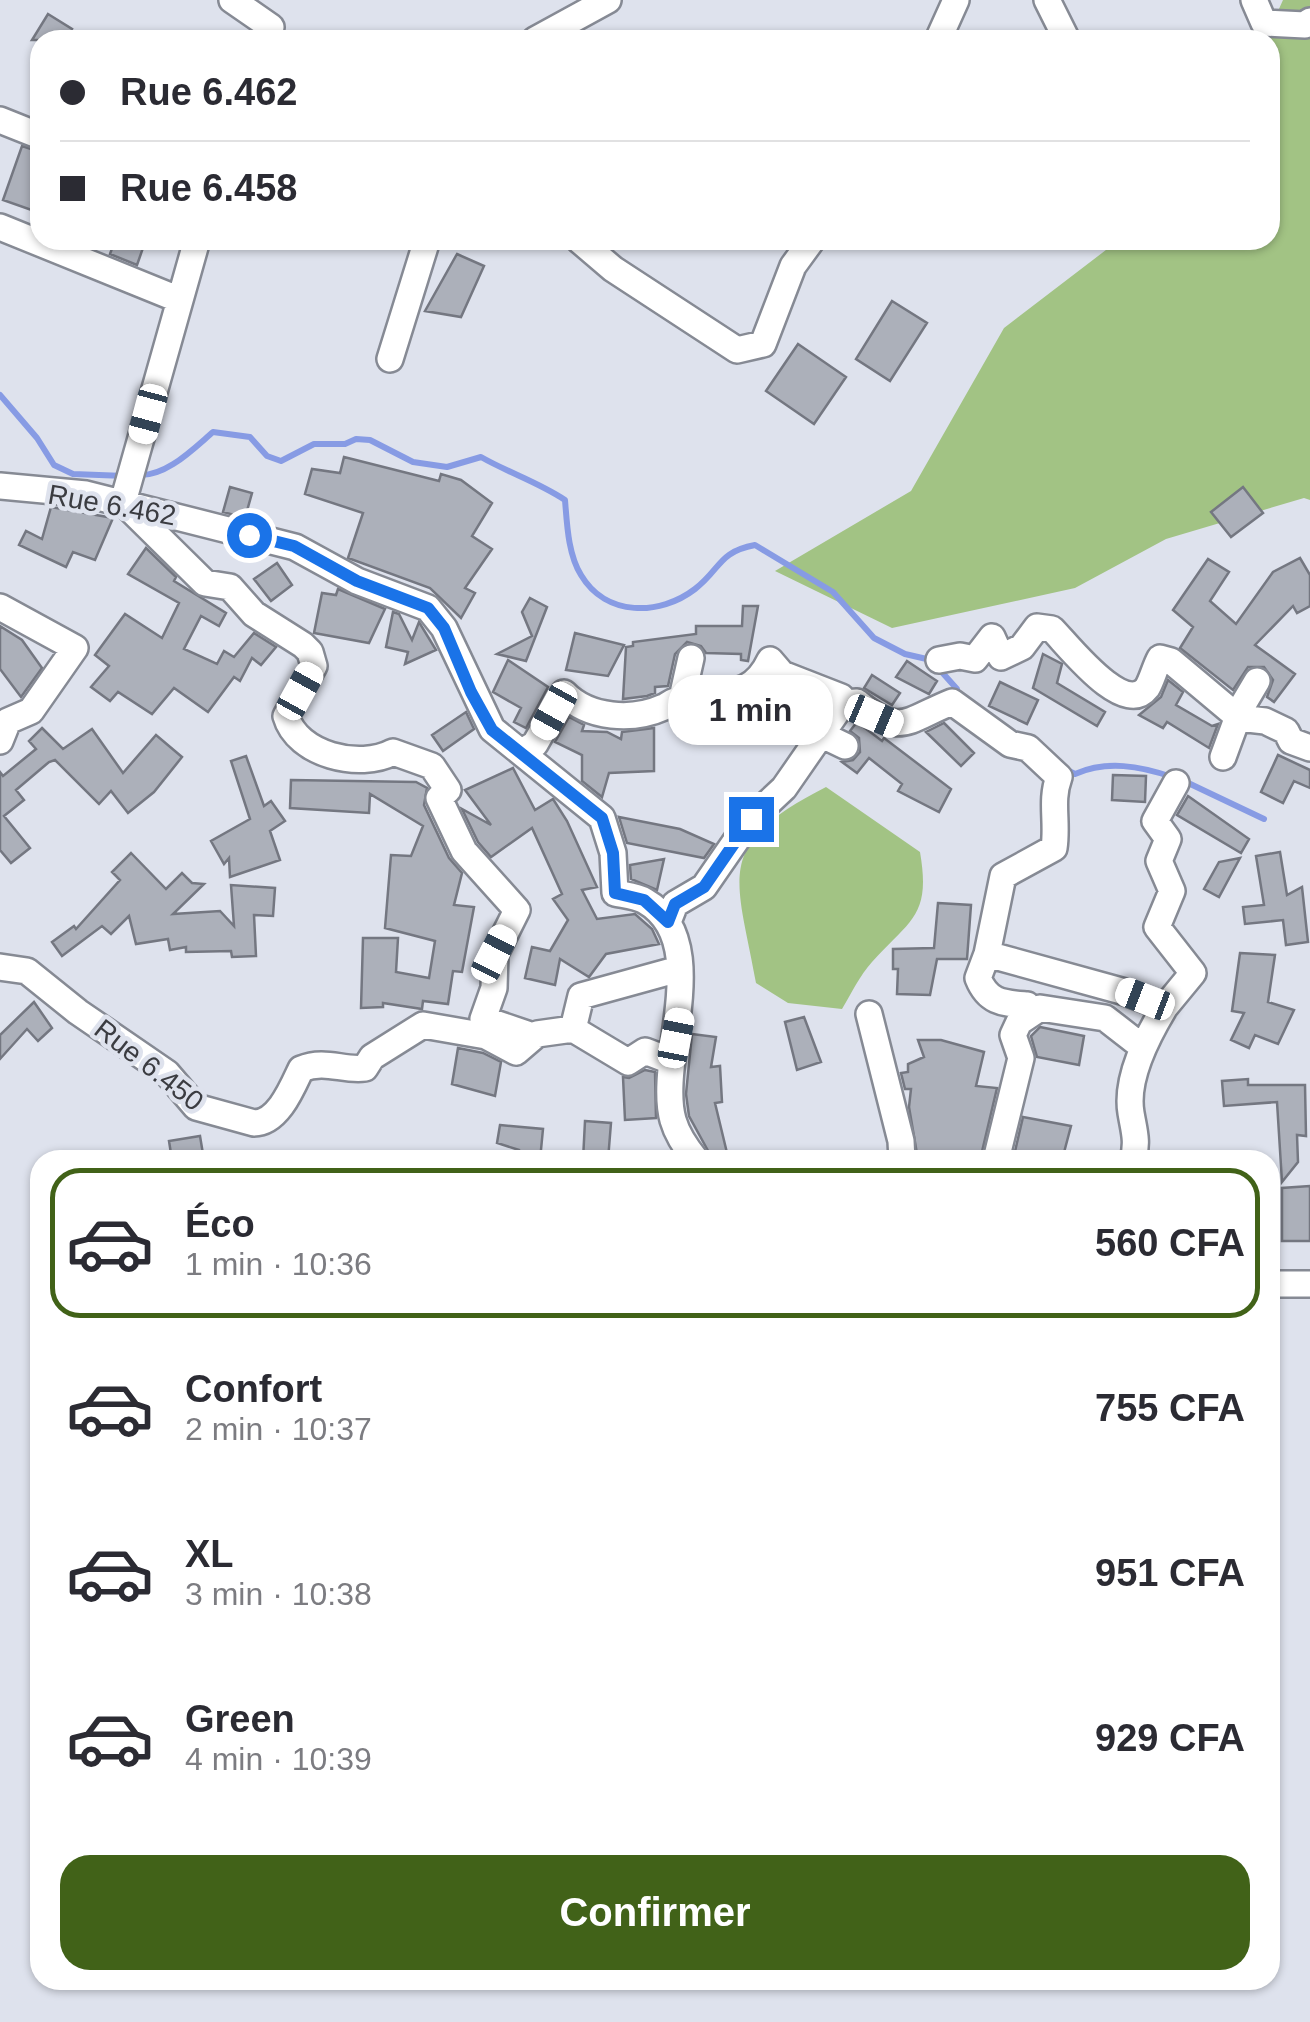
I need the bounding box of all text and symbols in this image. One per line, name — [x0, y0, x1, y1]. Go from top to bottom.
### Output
text: Rue 6.462 — [120, 71, 297, 113]
text: Rue 6.458 — [120, 167, 297, 209]
car — [126, 381, 170, 447]
street label: Rue 6.462 — [46, 479, 178, 531]
route start — [227, 513, 272, 558]
car — [272, 657, 328, 725]
callout: 1 min — [668, 674, 834, 744]
car — [526, 677, 582, 745]
car — [841, 690, 907, 742]
text: 1 min — [709, 692, 792, 728]
route end — [729, 797, 774, 842]
car — [467, 920, 521, 988]
car — [1112, 974, 1178, 1024]
car — [656, 1006, 696, 1070]
street label: Rue 6.450 — [89, 1013, 209, 1117]
icon: car — [65, 1198, 155, 1288]
text: Éco — [185, 1203, 255, 1245]
text: 560 CFA — [1095, 1222, 1245, 1264]
text: 1 min · 10:36 — [185, 1246, 372, 1282]
icon: car — [65, 1363, 155, 1453]
text: Confort — [185, 1368, 322, 1410]
text: 755 CFA — [1095, 1387, 1245, 1429]
text: 2 min · 10:37 — [185, 1411, 372, 1447]
icon: car — [65, 1528, 155, 1618]
text: XL — [185, 1533, 234, 1575]
text: 951 CFA — [1095, 1552, 1245, 1594]
text: 3 min · 10:38 — [185, 1576, 372, 1612]
icon: car — [65, 1693, 155, 1783]
text: Green — [185, 1698, 295, 1740]
text: 929 CFA — [1095, 1717, 1245, 1759]
text: 4 min · 10:39 — [185, 1741, 372, 1777]
button: Confirmer — [60, 1855, 1250, 1970]

